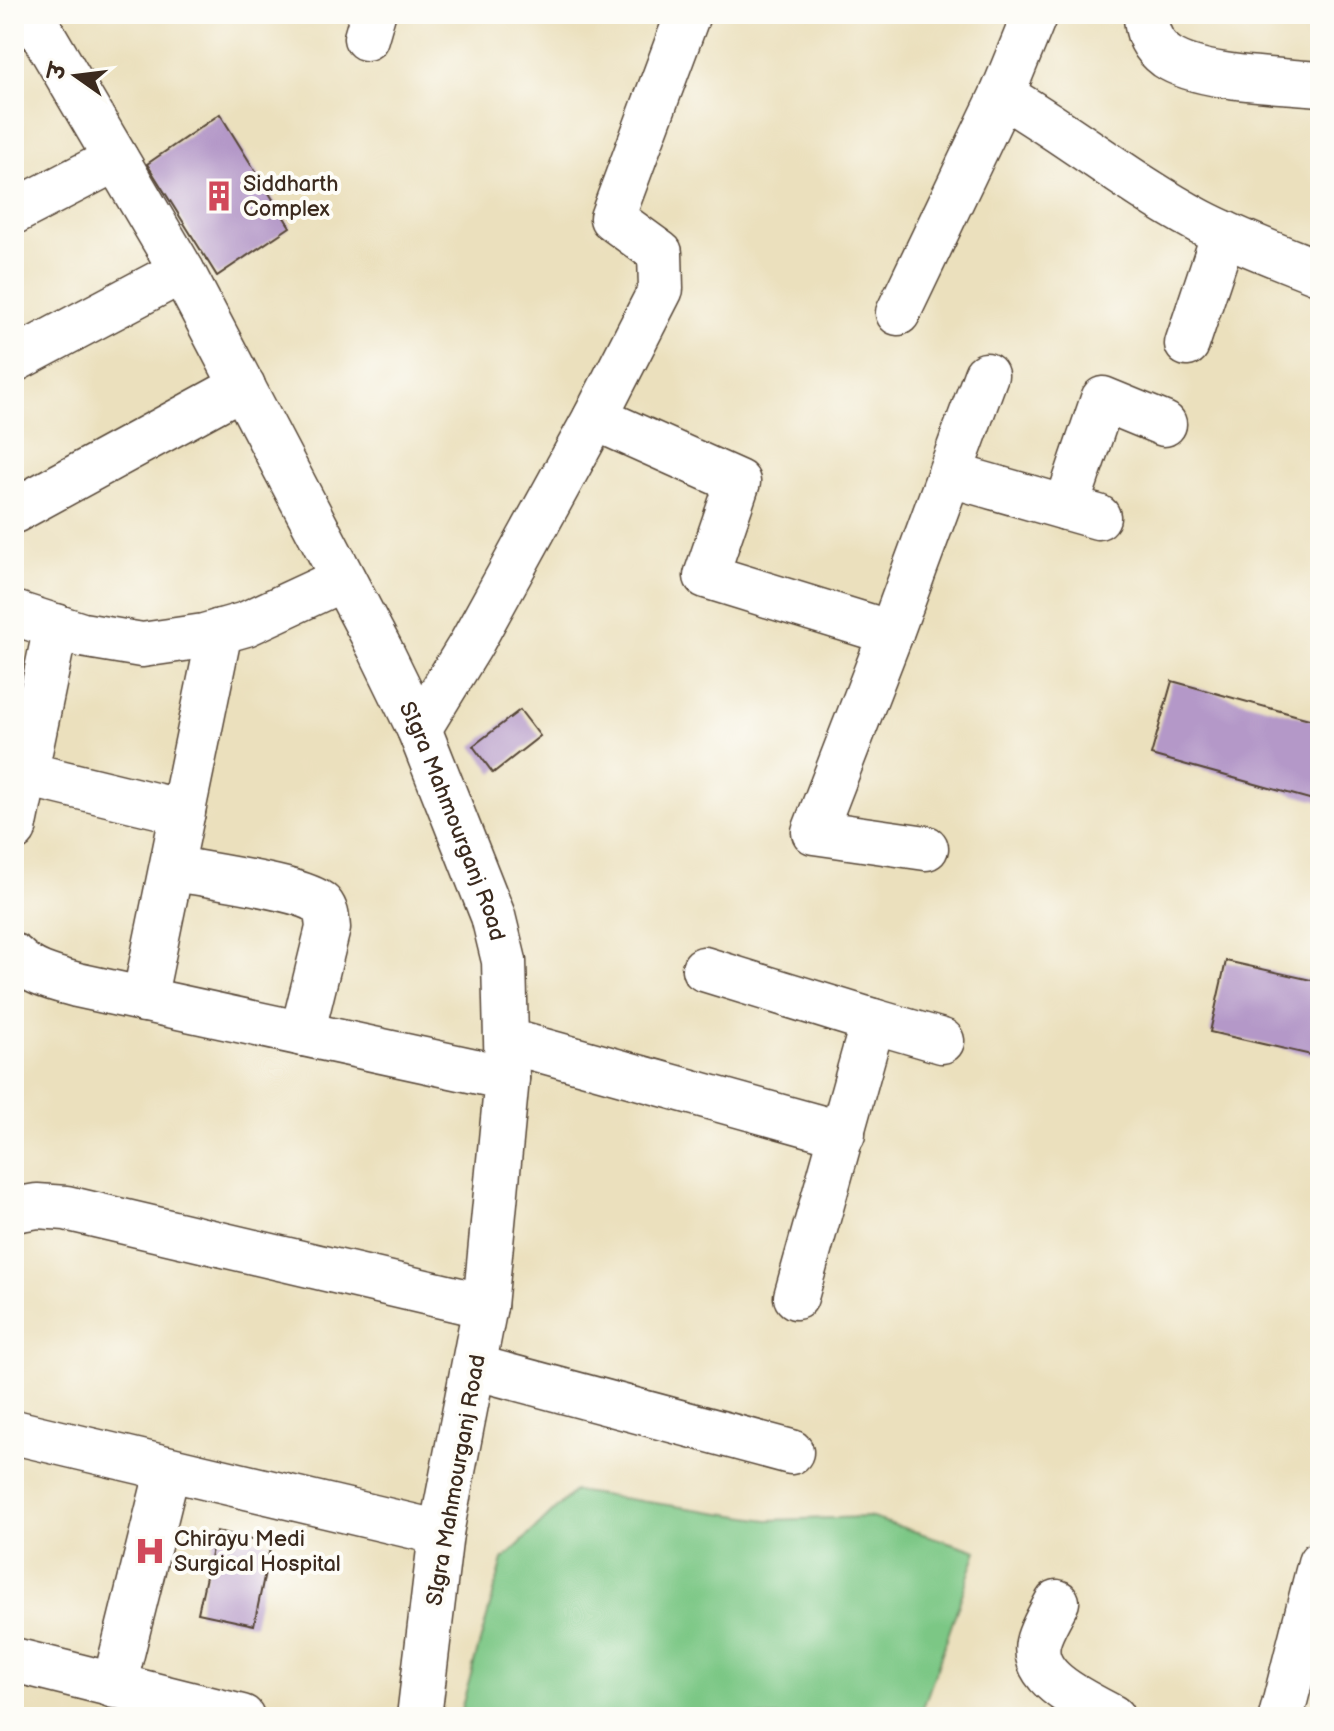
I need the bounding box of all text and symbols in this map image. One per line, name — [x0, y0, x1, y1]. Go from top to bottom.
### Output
north arrow — [36, 36, 116, 116]
text: उ — [43, 59, 73, 84]
place label: Siddharth Complex — [243, 171, 338, 223]
building icon: Siddharth Complex — [202, 179, 236, 213]
street label: SIgra Mahmourganj Road — [393, 698, 510, 943]
street label: SIgra Mahmourganj Road — [421, 1353, 492, 1608]
place label: Chirayu Medi Surgical Hospital — [174, 1526, 341, 1578]
hospital icon: Chirayu Medi Surgical Hospital — [133, 1534, 167, 1568]

